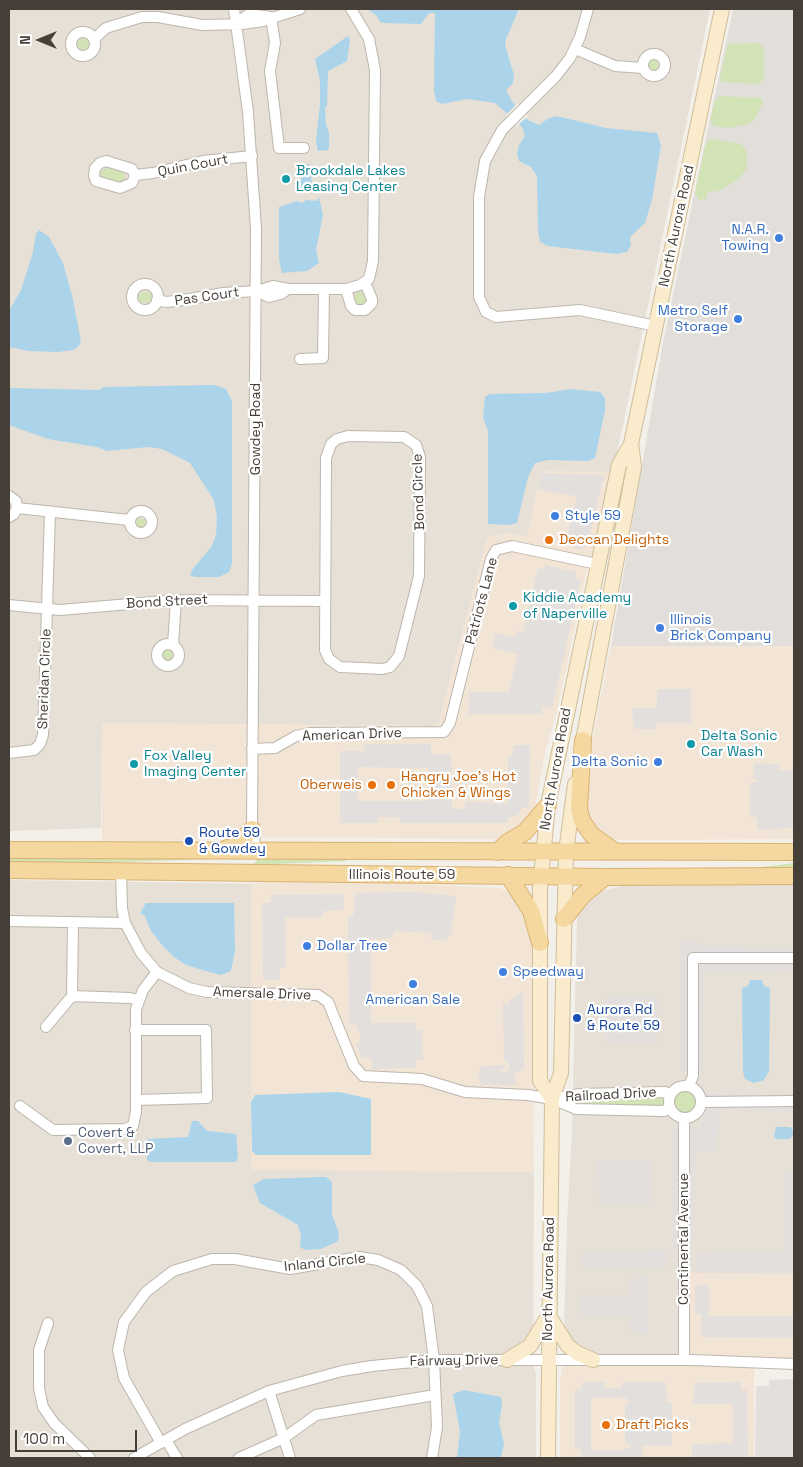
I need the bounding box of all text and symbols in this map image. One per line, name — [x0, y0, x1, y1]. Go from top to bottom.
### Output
north arrow — [15, 15, 65, 65]
text: N — [16, 35, 34, 45]
street label: Quin Court — [156, 151, 230, 181]
place label: Brookdale Lakes Leasing Center — [296, 163, 406, 196]
street label: North Aurora Road — [656, 164, 698, 288]
marker: Brookdale Lakes Leasing Center — [280, 173, 292, 185]
place label: N.A.R. Towing — [721, 222, 769, 254]
marker: N.A.R. Towing — [773, 232, 785, 244]
street label: Pas Court — [174, 284, 240, 310]
place label: Metro Self Storage — [658, 303, 728, 336]
marker: Metro Self Storage — [732, 313, 744, 325]
street label: Gowdey Road — [248, 383, 264, 475]
street label: Bond Circle — [409, 453, 429, 531]
place label: Style 59 — [565, 508, 621, 524]
marker: Style 59 — [549, 510, 561, 522]
place label: Deccan Delights — [559, 532, 669, 548]
marker: Deccan Delights — [543, 534, 555, 546]
street label: Patriots Lane — [462, 556, 502, 646]
place label: Kiddie Academy of Naperville — [523, 590, 631, 622]
street label: Bond Street — [126, 591, 208, 613]
marker: Kiddie Academy of Naperville — [507, 600, 519, 612]
place label: Illinois Brick Company — [670, 612, 771, 644]
marker: Illinois Brick Company — [654, 622, 666, 634]
street label: Sheridan Circle — [35, 628, 55, 730]
street label: North Aurora Road — [537, 707, 575, 831]
street label: American Drive — [302, 725, 402, 745]
place label: Delta Sonic Car Wash — [701, 728, 778, 760]
marker: Delta Sonic Car Wash — [685, 738, 697, 750]
place label: Fox Valley Imaging Center — [144, 748, 246, 780]
place label: Delta Sonic — [571, 754, 648, 770]
marker: Delta Sonic — [652, 756, 664, 768]
marker: Fox Valley Imaging Center — [128, 758, 140, 770]
place label: Hangry Joe's Hot Chicken & Wings — [401, 769, 516, 802]
place label: Oberweis — [300, 777, 362, 793]
marker: Oberweis — [366, 779, 378, 791]
marker: Hangry Joe's Hot Chicken & Wings — [385, 779, 397, 791]
place label: Route 59 & Gowdey — [199, 825, 266, 858]
marker: Route 59 & Gowdey — [183, 835, 195, 847]
street label: Illinois Route 59 — [349, 867, 455, 883]
place label: Dollar Tree — [317, 938, 387, 954]
marker: Dollar Tree — [301, 940, 313, 952]
place label: Speedway — [513, 964, 584, 980]
marker: Speedway — [497, 966, 509, 978]
marker: American Sale — [407, 978, 419, 990]
street label: Amersale Drive — [212, 984, 312, 1004]
place label: American Sale — [366, 992, 460, 1008]
place label: Aurora Rd & Route 59 — [587, 1002, 660, 1034]
marker: Aurora Rd & Route 59 — [571, 1012, 583, 1024]
street label: Railroad Drive — [565, 1084, 657, 1106]
place label: Covert & Covert, LLP — [78, 1125, 153, 1158]
marker: Covert & Covert, LLP — [62, 1135, 74, 1147]
street label: Continental Avenue — [676, 1173, 692, 1305]
street label: North Aurora Road — [540, 1217, 558, 1341]
street label: Inland Circle — [283, 1250, 367, 1276]
street label: Fairway Drive — [409, 1352, 499, 1370]
place label: Draft Picks — [616, 1417, 689, 1433]
marker: Draft Picks — [600, 1419, 612, 1431]
scale bar — [18, 1420, 140, 1452]
text: 100 m — [23, 1429, 65, 1448]

